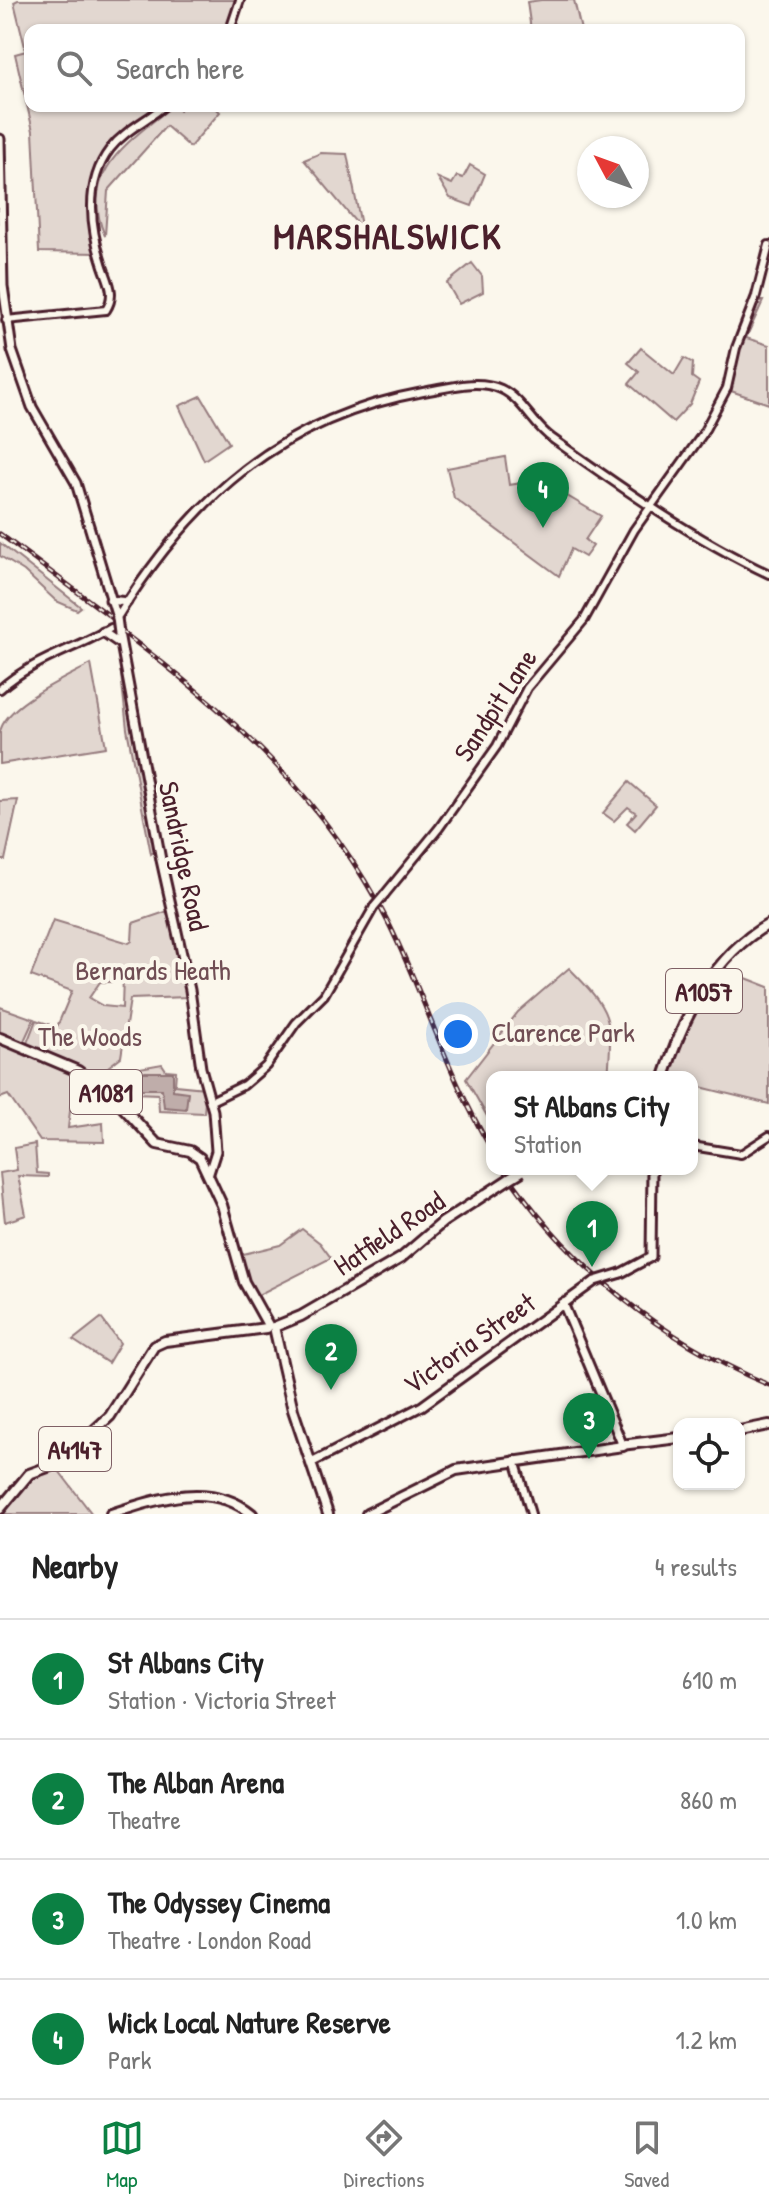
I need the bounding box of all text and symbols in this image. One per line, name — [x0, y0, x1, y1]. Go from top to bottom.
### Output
search box — [24, 24, 745, 112]
icon: search — [52, 46, 96, 90]
text: Search here — [116, 48, 244, 88]
north arrow — [577, 136, 649, 208]
district label: MARSHALSWICK — [273, 211, 503, 260]
pin: 4 — [517, 462, 569, 528]
street label: Sandpit Lane — [444, 641, 546, 769]
street label: Sandridge Road — [150, 778, 218, 934]
park label: Bernards Heath — [75, 951, 231, 989]
road number: A1057 — [666, 969, 742, 1013]
park label: Clarence Park — [491, 1013, 635, 1051]
your location — [438, 1014, 478, 1054]
park label: The Woods — [38, 1017, 142, 1055]
road number: A1081 — [70, 1070, 142, 1114]
popup — [486, 1071, 698, 1175]
text: St Albans City — [514, 1086, 670, 1126]
text: Station — [514, 1126, 582, 1161]
street label: Hatfield Road — [326, 1182, 452, 1284]
pin: 1 — [566, 1201, 618, 1267]
street label: Victoria Street — [395, 1283, 543, 1403]
pin: 2 — [305, 1324, 357, 1390]
pin: 3 — [563, 1393, 615, 1459]
map controls — [673, 1418, 745, 1490]
button: locate — [673, 1418, 745, 1490]
road number: A4147 — [39, 1427, 111, 1471]
text: Nearby — [32, 1543, 118, 1589]
text: 4 results — [655, 1549, 737, 1584]
text: St Albans City — [108, 1642, 264, 1682]
text: 1 — [53, 1662, 63, 1697]
text: 610 m — [682, 1662, 737, 1697]
text: Station · Victoria Street — [108, 1682, 336, 1717]
text: The Alban Arena — [108, 1762, 284, 1802]
text: 2 — [52, 1782, 64, 1817]
text: 860 m — [680, 1782, 737, 1817]
text: Theatre — [108, 1802, 181, 1837]
text: The Odyssey Cinema — [108, 1882, 330, 1922]
text: 3 — [52, 1902, 64, 1937]
text: 1.0 km — [676, 1902, 737, 1937]
text: Theatre · London Road — [108, 1922, 311, 1957]
text: Wick Local Nature Reserve — [108, 2002, 391, 2042]
text: 4 — [53, 2022, 63, 2057]
text: 1.2 km — [675, 2022, 737, 2057]
text: Park — [108, 2042, 152, 2077]
tab: Map — [100, 2116, 144, 2194]
tab: Directions — [344, 2116, 425, 2194]
tab: Saved — [624, 2116, 669, 2194]

